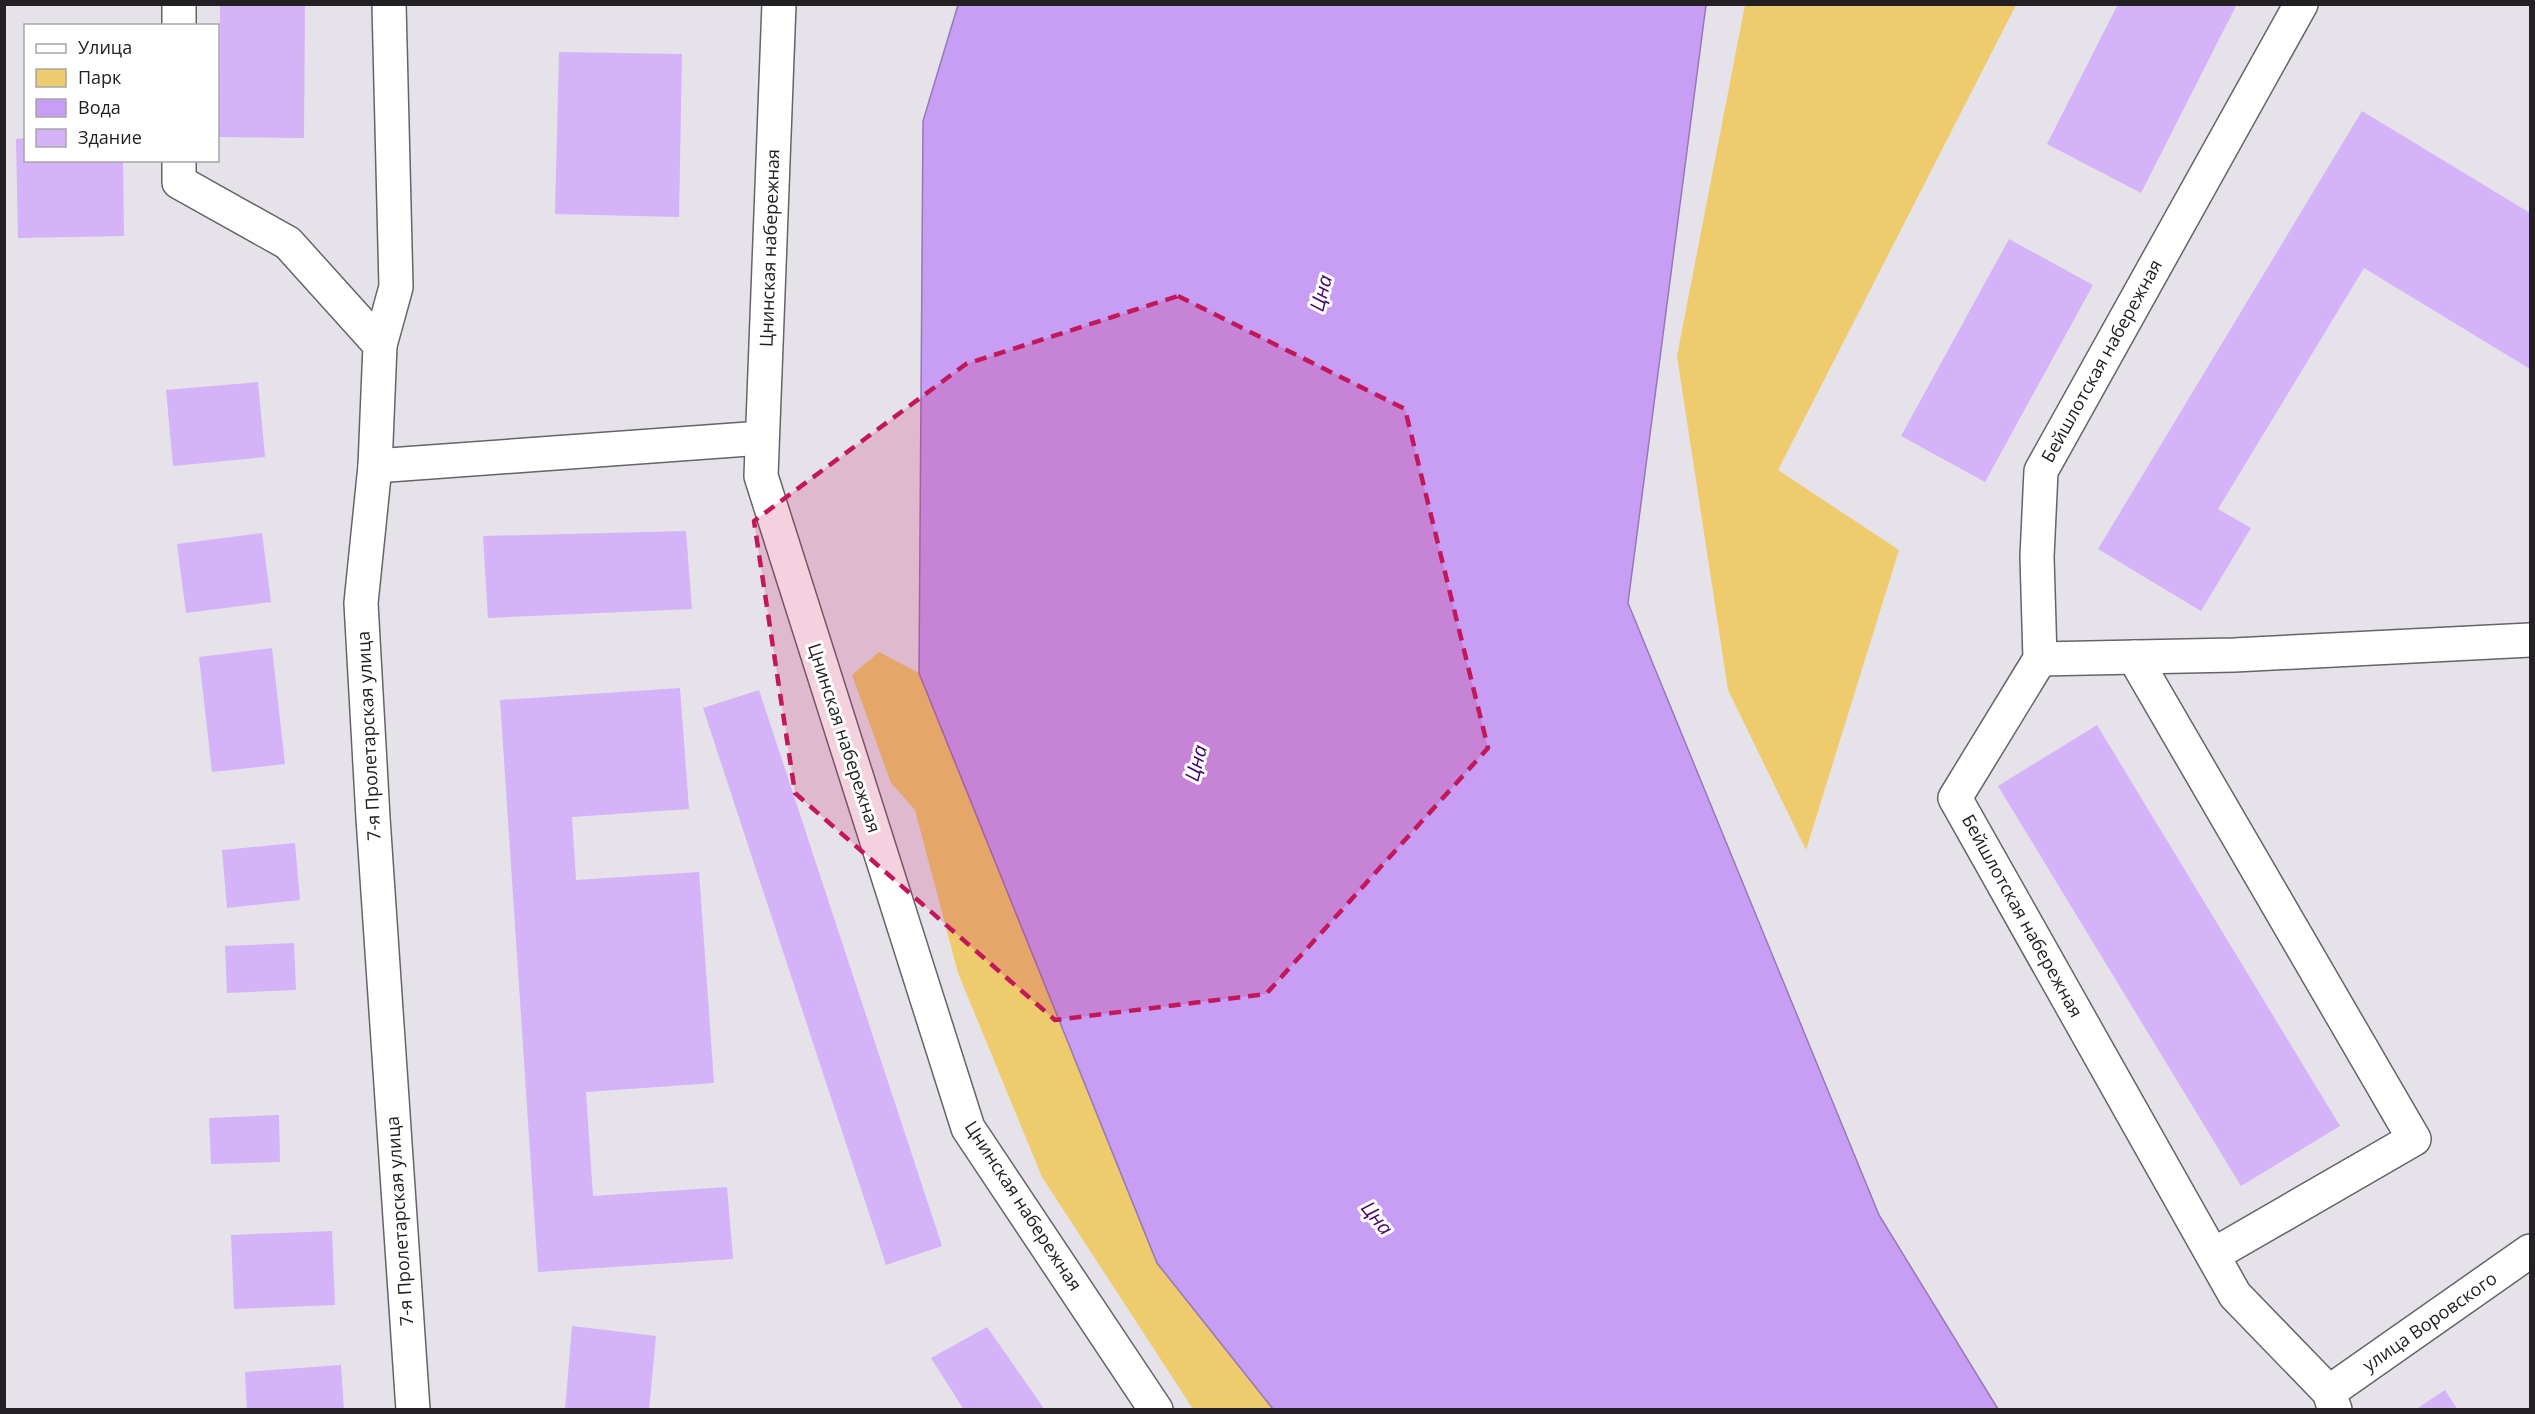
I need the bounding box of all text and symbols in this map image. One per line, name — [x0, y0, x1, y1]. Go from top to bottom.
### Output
legend — [24, 24, 219, 162]
text: Улица — [78, 35, 132, 59]
text: Парк — [78, 65, 122, 89]
text: Вода — [78, 95, 121, 119]
text: Здание — [78, 125, 142, 149]
street label: Цнинская набережная — [754, 149, 784, 347]
street label: Бейшлотская набережная — [2035, 255, 2167, 466]
water label: Цна — [1303, 272, 1338, 314]
street label: 7-я Пролетарская улица — [351, 630, 385, 842]
street label: Цнинская набережная — [803, 640, 887, 836]
water label: Цна — [1178, 742, 1213, 784]
street label: Бейшлотская набережная — [1957, 810, 2089, 1021]
street label: 7-я Пролетарская улица — [380, 1115, 418, 1327]
street label: Цнинская набережная — [960, 1116, 1088, 1295]
water label: Цна — [1355, 1195, 1399, 1240]
street label: улица Воровского — [2358, 1266, 2501, 1377]

